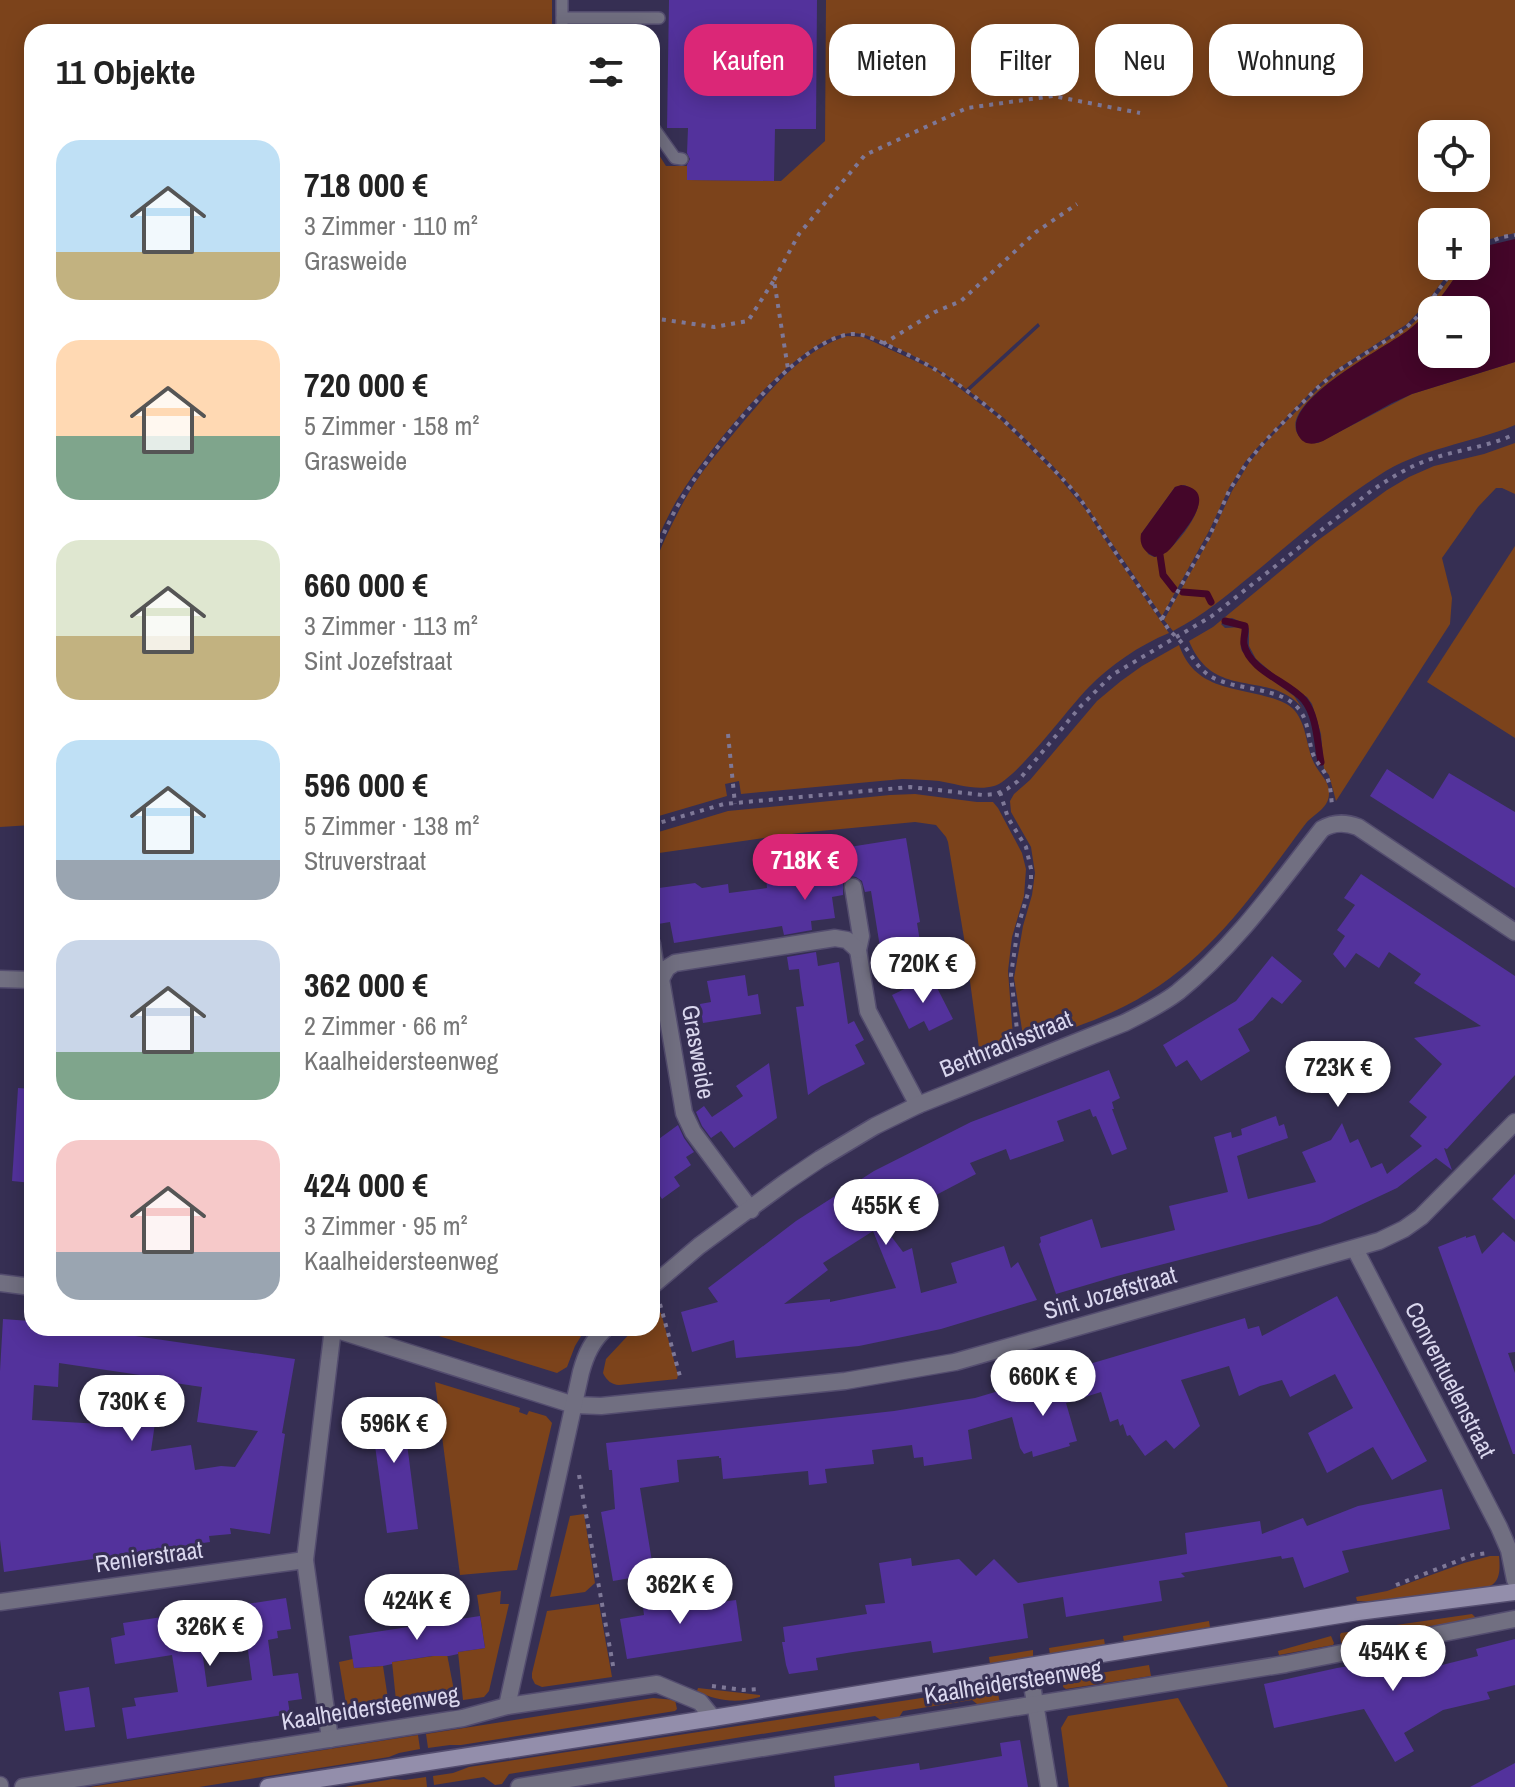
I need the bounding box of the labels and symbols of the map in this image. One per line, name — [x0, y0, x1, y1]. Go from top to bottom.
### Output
pin: 718K € — [740, 834, 870, 902]
pin: 720K € — [858, 937, 988, 1005]
street label: Grasweide — [675, 1002, 723, 1101]
street label: Berthradisstraat — [935, 1002, 1077, 1084]
pin: 723K € — [1273, 1041, 1403, 1109]
pin: 455K € — [821, 1179, 951, 1247]
street label: Sint Jozefstraat — [1040, 1258, 1180, 1326]
street label: Conventuelenstraat — [1398, 1296, 1504, 1463]
pin: 660K € — [978, 1350, 1108, 1418]
pin: 730K € — [67, 1375, 197, 1443]
pin: 596K € — [329, 1397, 459, 1465]
street label: Renierstraat — [93, 1533, 205, 1579]
pin: 362K € — [615, 1558, 745, 1626]
pin: 424K € — [352, 1574, 482, 1642]
pin: 326K € — [145, 1600, 275, 1668]
pin: 454K € — [1328, 1625, 1458, 1693]
street label: Kaalheidersteenweg — [922, 1651, 1104, 1711]
street label: Kaalheidersteenweg — [279, 1677, 461, 1737]

